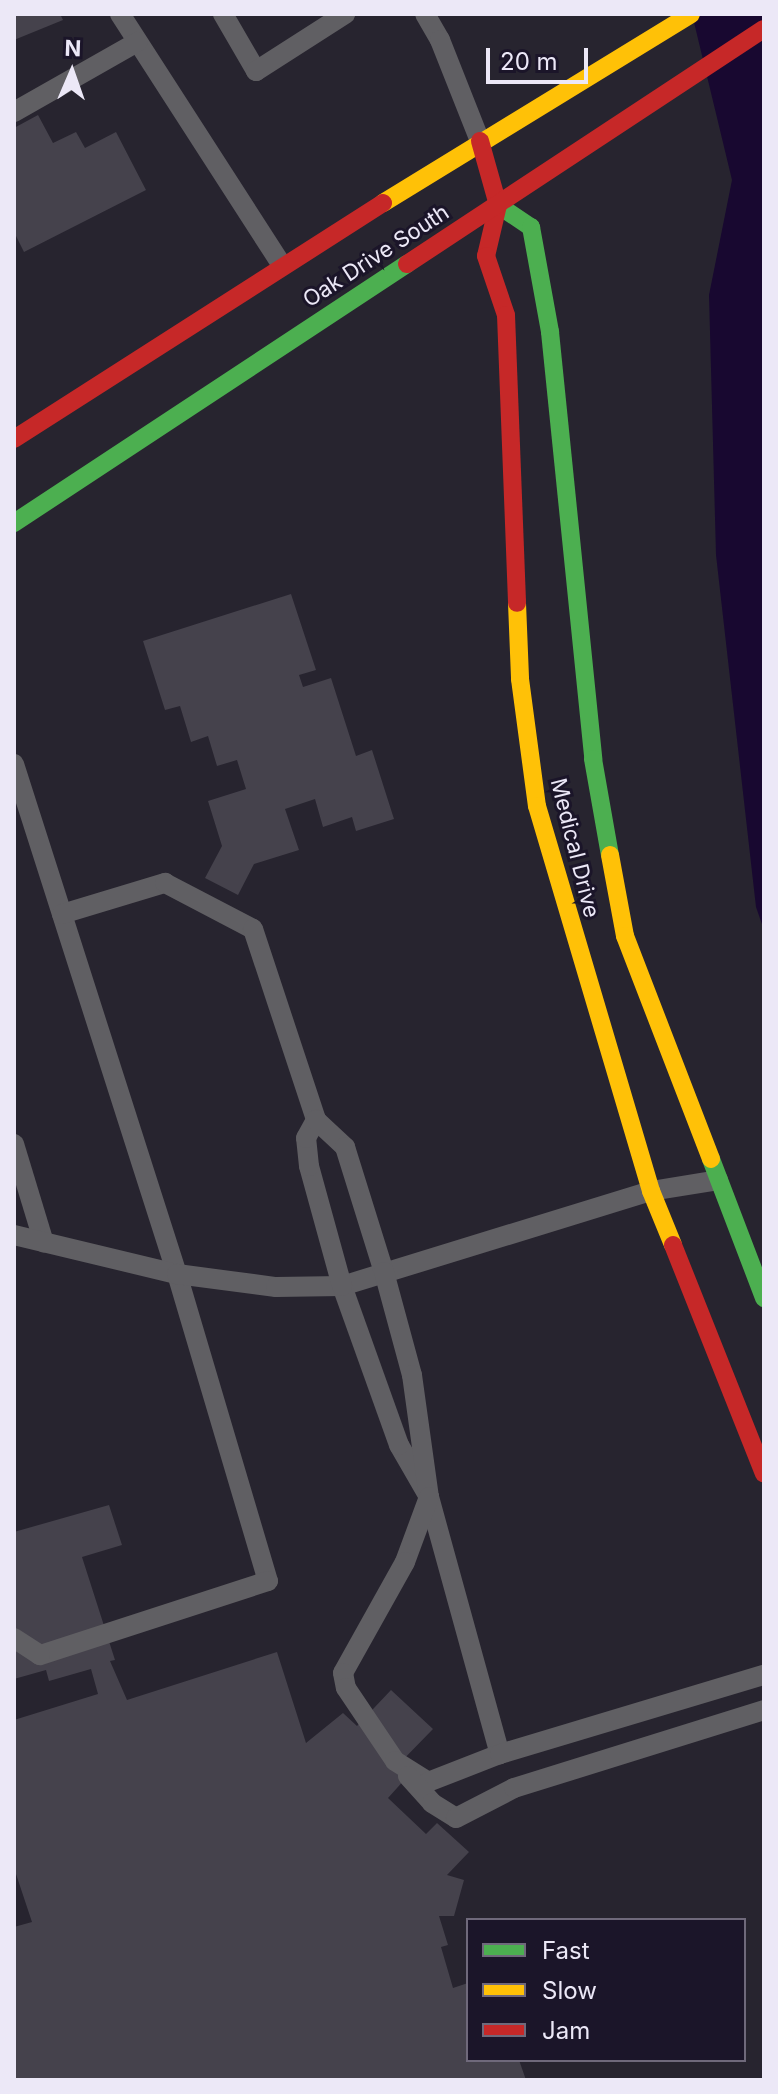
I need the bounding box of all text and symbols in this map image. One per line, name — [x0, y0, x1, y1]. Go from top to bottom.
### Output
north arrow — [32, 32, 112, 112]
scale bar — [490, 32, 592, 82]
text: N — [64, 35, 82, 61]
text: 20 m — [500, 47, 558, 76]
street label: Oak Drive South — [298, 199, 454, 313]
street label: Medical Drive — [545, 776, 605, 920]
legend — [466, 1918, 746, 2062]
text: Fast — [542, 1936, 590, 1965]
text: Slow — [542, 1976, 597, 2005]
text: Jam — [542, 2016, 590, 2045]

